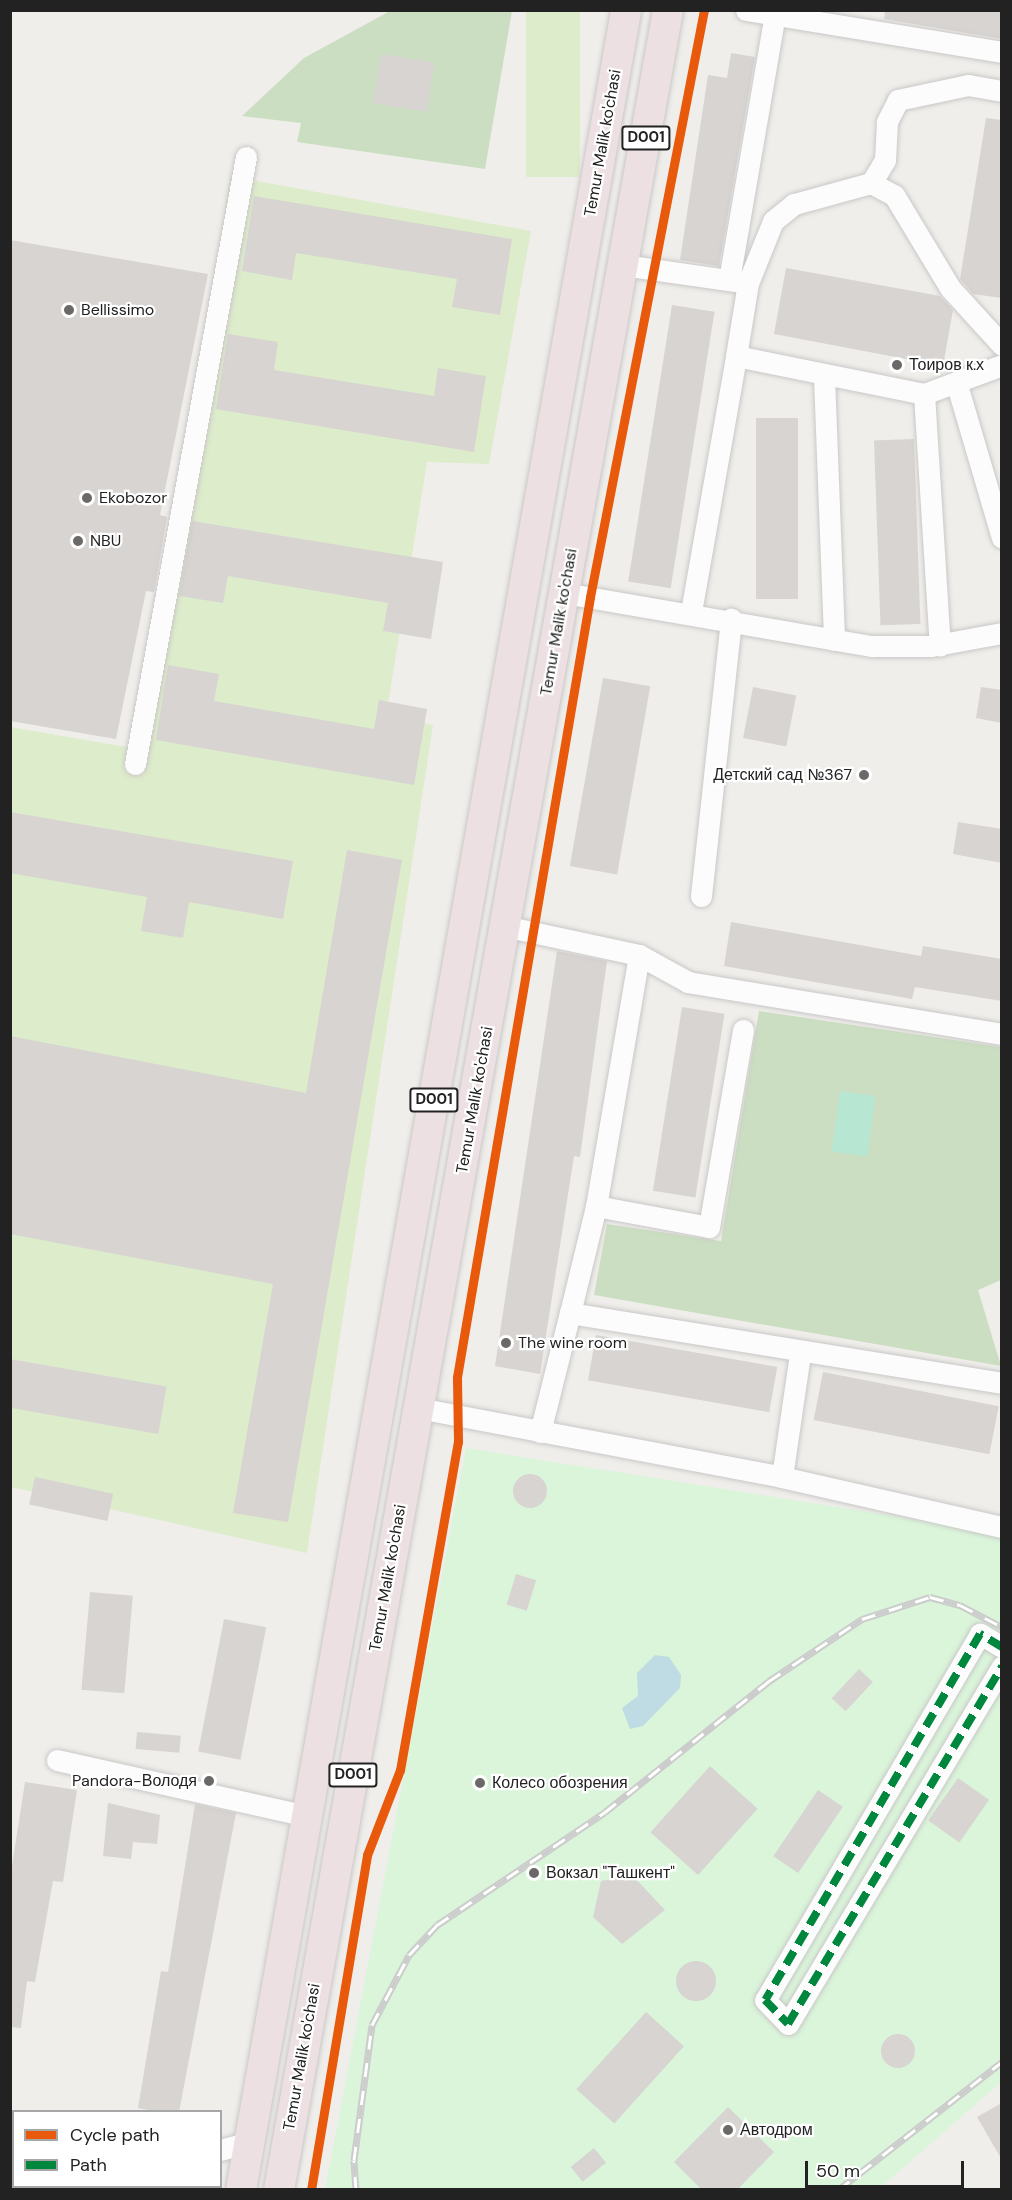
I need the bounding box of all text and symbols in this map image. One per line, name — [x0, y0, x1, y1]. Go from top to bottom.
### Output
street label: Temur Malik ko'chasi — [581, 68, 625, 218]
road number: D001 — [620, 126, 672, 150]
place label: Bellissimo — [81, 300, 154, 320]
marker: Bellissimo — [62, 303, 76, 317]
place label: Тоиров к.х — [909, 355, 984, 375]
marker: Тоиров к.х — [890, 358, 904, 372]
place label: Ekobozor — [99, 488, 167, 508]
marker: Ekobozor — [80, 491, 94, 505]
place label: NBU — [90, 531, 121, 551]
marker: NBU — [71, 534, 85, 548]
street label: Temur Malik ko'chasi — [537, 547, 581, 697]
place label: Детский сад №367 — [713, 765, 852, 785]
marker: Детский сад №367 — [857, 768, 871, 782]
street label: Temur Malik ko'chasi — [453, 1025, 497, 1175]
road number: D001 — [408, 1088, 460, 1112]
place label: The wine room — [518, 1333, 627, 1353]
marker: The wine room — [499, 1336, 513, 1350]
street label: Temur Malik ko'chasi — [366, 1503, 410, 1653]
road number: D001 — [328, 1763, 378, 1787]
place label: Pandora-Володя — [72, 1771, 197, 1791]
place label: Колесо обозрения — [492, 1773, 628, 1793]
marker: Pandora-Володя — [202, 1774, 216, 1788]
marker: Колесо обозрения — [473, 1776, 487, 1790]
place label: Вокзал "Ташкент" — [546, 1863, 675, 1883]
marker: Вокзал "Ташкент" — [527, 1866, 541, 1880]
street label: Temur Malik ko'chasi — [280, 1982, 324, 2132]
legend — [12, 2110, 222, 2188]
place label: Автодром — [740, 2120, 813, 2140]
text: Cycle path — [70, 2123, 160, 2147]
marker: Автодром — [721, 2123, 735, 2137]
scale bar — [808, 2149, 967, 2187]
text: Path — [70, 2153, 107, 2177]
text: 50 m — [816, 2159, 860, 2183]

